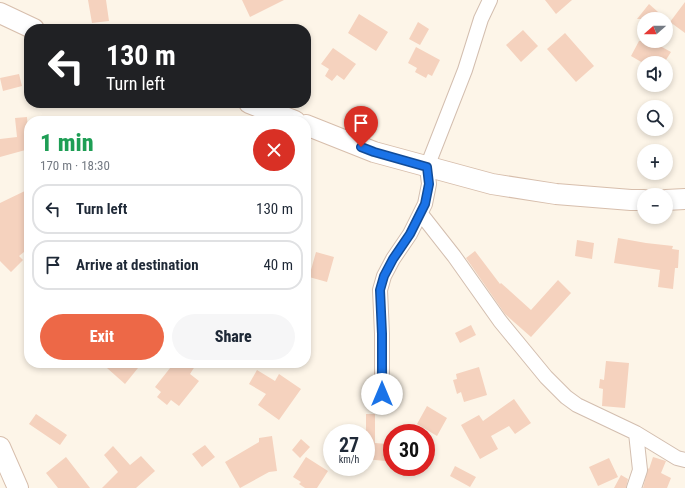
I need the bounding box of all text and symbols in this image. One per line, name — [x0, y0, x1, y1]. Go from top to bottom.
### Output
north arrow — [637, 12, 673, 48]
map controls — [637, 12, 673, 224]
text: 130 m — [106, 39, 176, 72]
icon: left — [40, 40, 92, 92]
button: sound — [637, 56, 673, 92]
text: Turn left — [106, 73, 165, 94]
button: search — [637, 100, 673, 136]
pin — [344, 106, 378, 147]
icon: arrive — [350, 112, 372, 134]
text: 1 min — [40, 129, 94, 157]
button: close — [253, 129, 295, 171]
button: + — [637, 144, 673, 180]
text: 170 m · 18:30 — [40, 158, 110, 173]
button: − — [637, 188, 673, 224]
icon: left — [42, 198, 64, 220]
text: Turn left — [76, 200, 127, 218]
text: 130 m — [256, 200, 293, 218]
icon: arrive — [42, 254, 64, 276]
text: Arrive at destination — [76, 256, 199, 274]
text: 40 m — [263, 256, 293, 274]
button: Exit — [40, 314, 164, 360]
button: Share — [172, 314, 295, 360]
position arrow — [361, 373, 403, 415]
speed limit sign: 30 — [383, 424, 435, 476]
text: 27 — [339, 433, 359, 457]
text: km/h — [339, 454, 359, 465]

